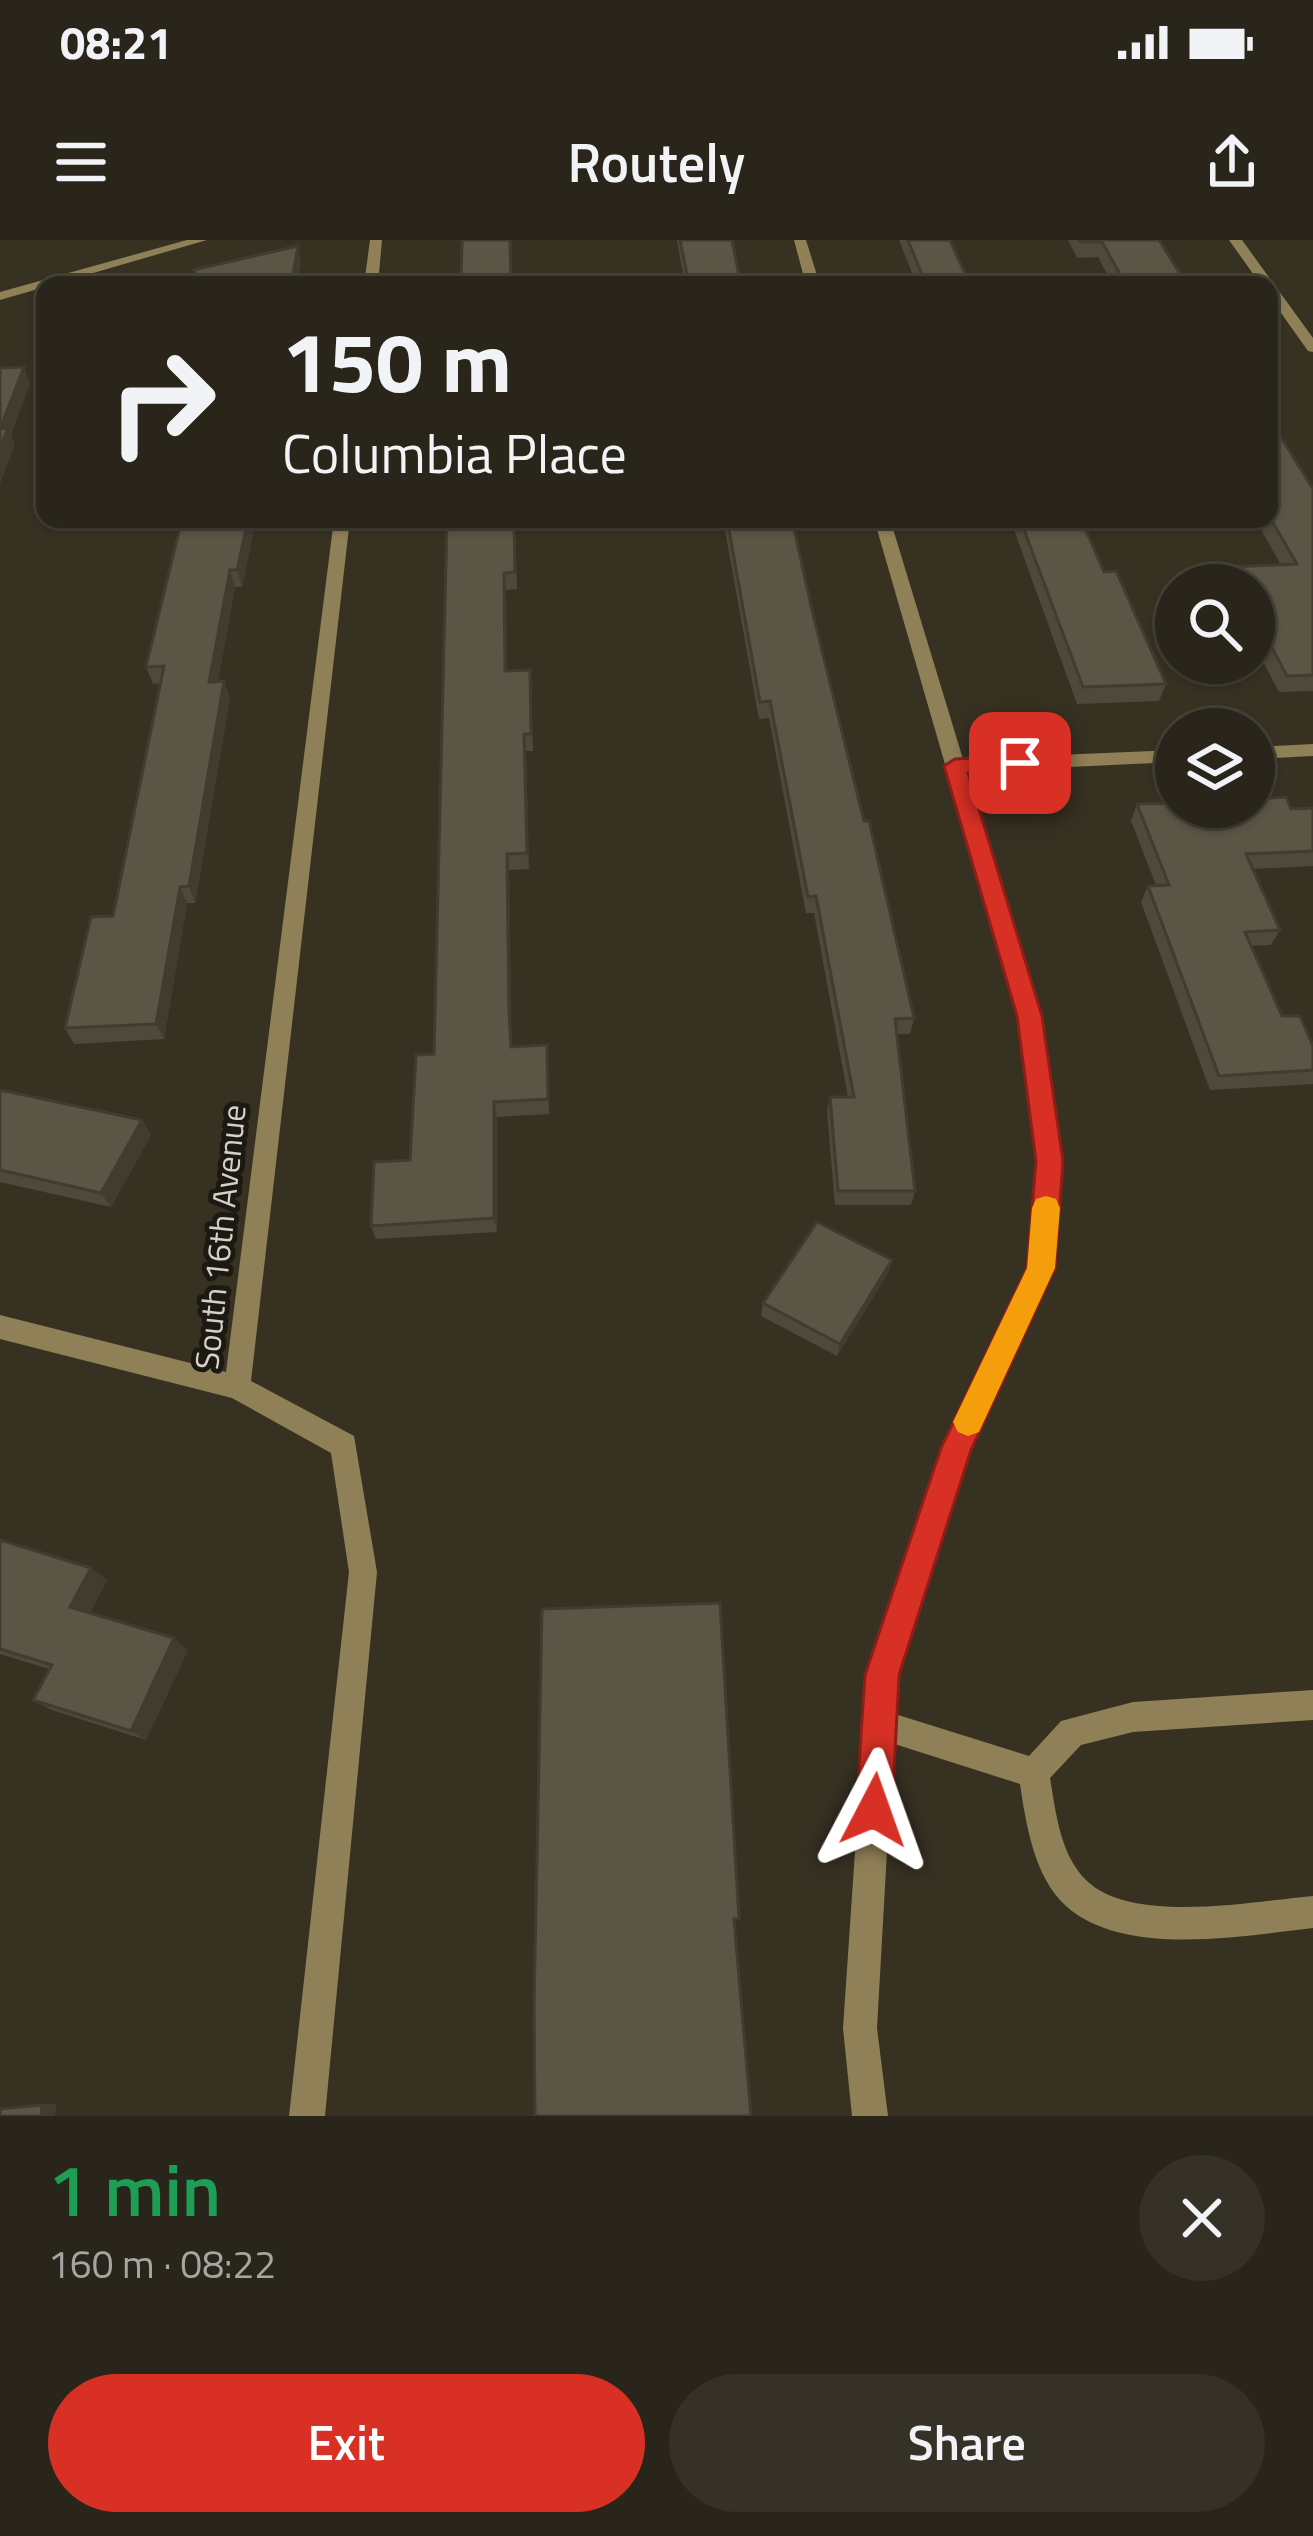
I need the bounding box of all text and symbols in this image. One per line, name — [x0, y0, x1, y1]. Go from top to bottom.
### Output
text: 08:21 — [60, 8, 172, 76]
text: Routely — [568, 121, 745, 203]
icon: menu — [48, 129, 114, 195]
icon: share — [1199, 129, 1265, 195]
text: 150 m — [282, 297, 512, 425]
icon: right — [84, 324, 240, 480]
text: Columbia Place — [282, 412, 627, 494]
map controls — [1155, 564, 1275, 828]
button: search — [1155, 564, 1275, 684]
button: layers — [1155, 708, 1275, 828]
pin — [969, 712, 1071, 814]
icon: arrive — [987, 730, 1053, 796]
street label: South 16th Avenue — [181, 1102, 259, 1372]
position arrow — [811, 1747, 937, 1873]
text: 1 min — [48, 2134, 221, 2244]
button: close — [1139, 2155, 1265, 2281]
text: 160 m · 08:22 — [48, 2234, 276, 2293]
button: Exit — [48, 2374, 645, 2512]
button: Share — [669, 2374, 1265, 2512]

